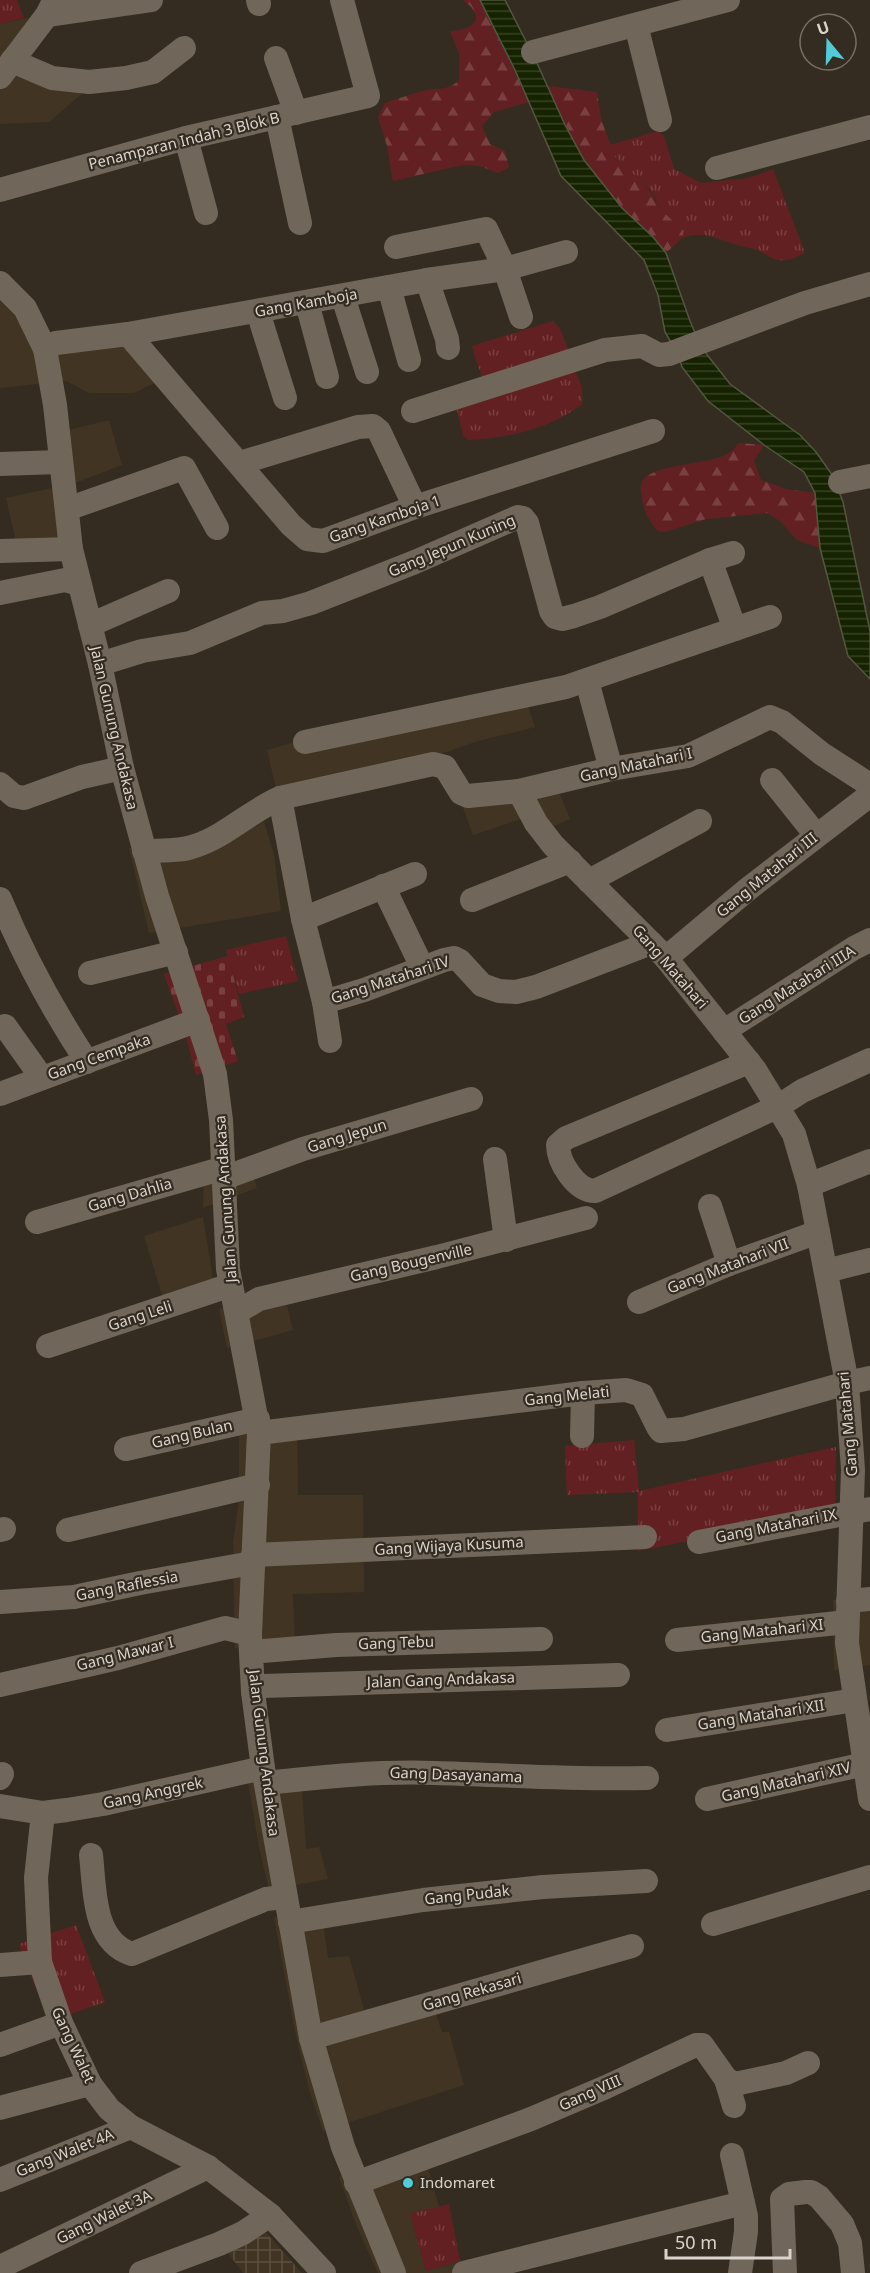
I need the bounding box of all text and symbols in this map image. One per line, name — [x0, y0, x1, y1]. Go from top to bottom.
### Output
north arrow — [798, 12, 858, 72]
text: U — [814, 15, 832, 40]
street label: Penamparan Indah 3 Blok B — [86, 107, 281, 173]
street label: Gang Kamboja — [253, 283, 359, 321]
street label: Gang Kamboja 1 — [326, 490, 443, 546]
street label: Gang Jepun Kuning — [385, 509, 518, 581]
street label: Jalan Gunung Andakasa — [86, 642, 144, 812]
street label: Gang Matahari I — [578, 742, 694, 786]
street label: Gang Matahari III — [712, 827, 821, 921]
street label: Gang Matahari — [629, 920, 713, 1013]
street label: Gang Matahari IIIA — [734, 940, 859, 1028]
street label: Gang Matahari IV — [328, 950, 451, 1008]
street label: Gang Cempaka — [45, 1028, 153, 1084]
street label: Gang Jepun — [305, 1113, 389, 1157]
street label: Jalan Gunung Andakasa — [209, 1115, 241, 1285]
street label: Gang Dahlia — [85, 1173, 174, 1216]
street label: Gang Matahari VII — [664, 1233, 791, 1297]
street label: Gang Bougenville — [348, 1238, 474, 1286]
street label: Gang Leli — [105, 1295, 174, 1335]
street label: Gang Matahari — [832, 1371, 862, 1477]
street label: Gang Melati — [523, 1381, 610, 1409]
street label: Gang Bulan — [149, 1414, 234, 1452]
street label: Gang Matahari IX — [713, 1503, 838, 1547]
street label: Gang Wijaya Kusuma — [374, 1531, 524, 1559]
street label: Gang Raflessia — [74, 1565, 180, 1605]
street label: Gang Matahari XI — [700, 1614, 824, 1646]
street label: Gang Mawar I — [74, 1631, 175, 1675]
street label: Gang Tebu — [358, 1631, 434, 1653]
street label: Jalan Gunung Andakasa — [245, 1666, 285, 1837]
street label: Jalan Gang Andakasa — [365, 1666, 515, 1692]
street label: Gang Matahari XII — [696, 1694, 826, 1734]
street label: Gang Matahari XIV — [719, 1756, 852, 1806]
street label: Gang Dasayanama — [389, 1762, 523, 1786]
street label: Gang Anggrek — [101, 1772, 204, 1812]
street label: Gang Pudak — [423, 1880, 511, 1908]
street label: Gang Rekasari — [420, 1967, 523, 2015]
street label: Gang Walet — [48, 2003, 100, 2086]
street label: Gang VIII — [555, 2070, 624, 2115]
street label: Gang Walet 4A — [13, 2123, 117, 2181]
place label: Indomaret — [420, 2172, 495, 2192]
marker: Indomaret — [401, 2176, 415, 2190]
street label: Gang Walet 3A — [53, 2184, 155, 2248]
scale bar — [666, 2222, 790, 2260]
text: 50 m — [675, 2230, 717, 2254]

